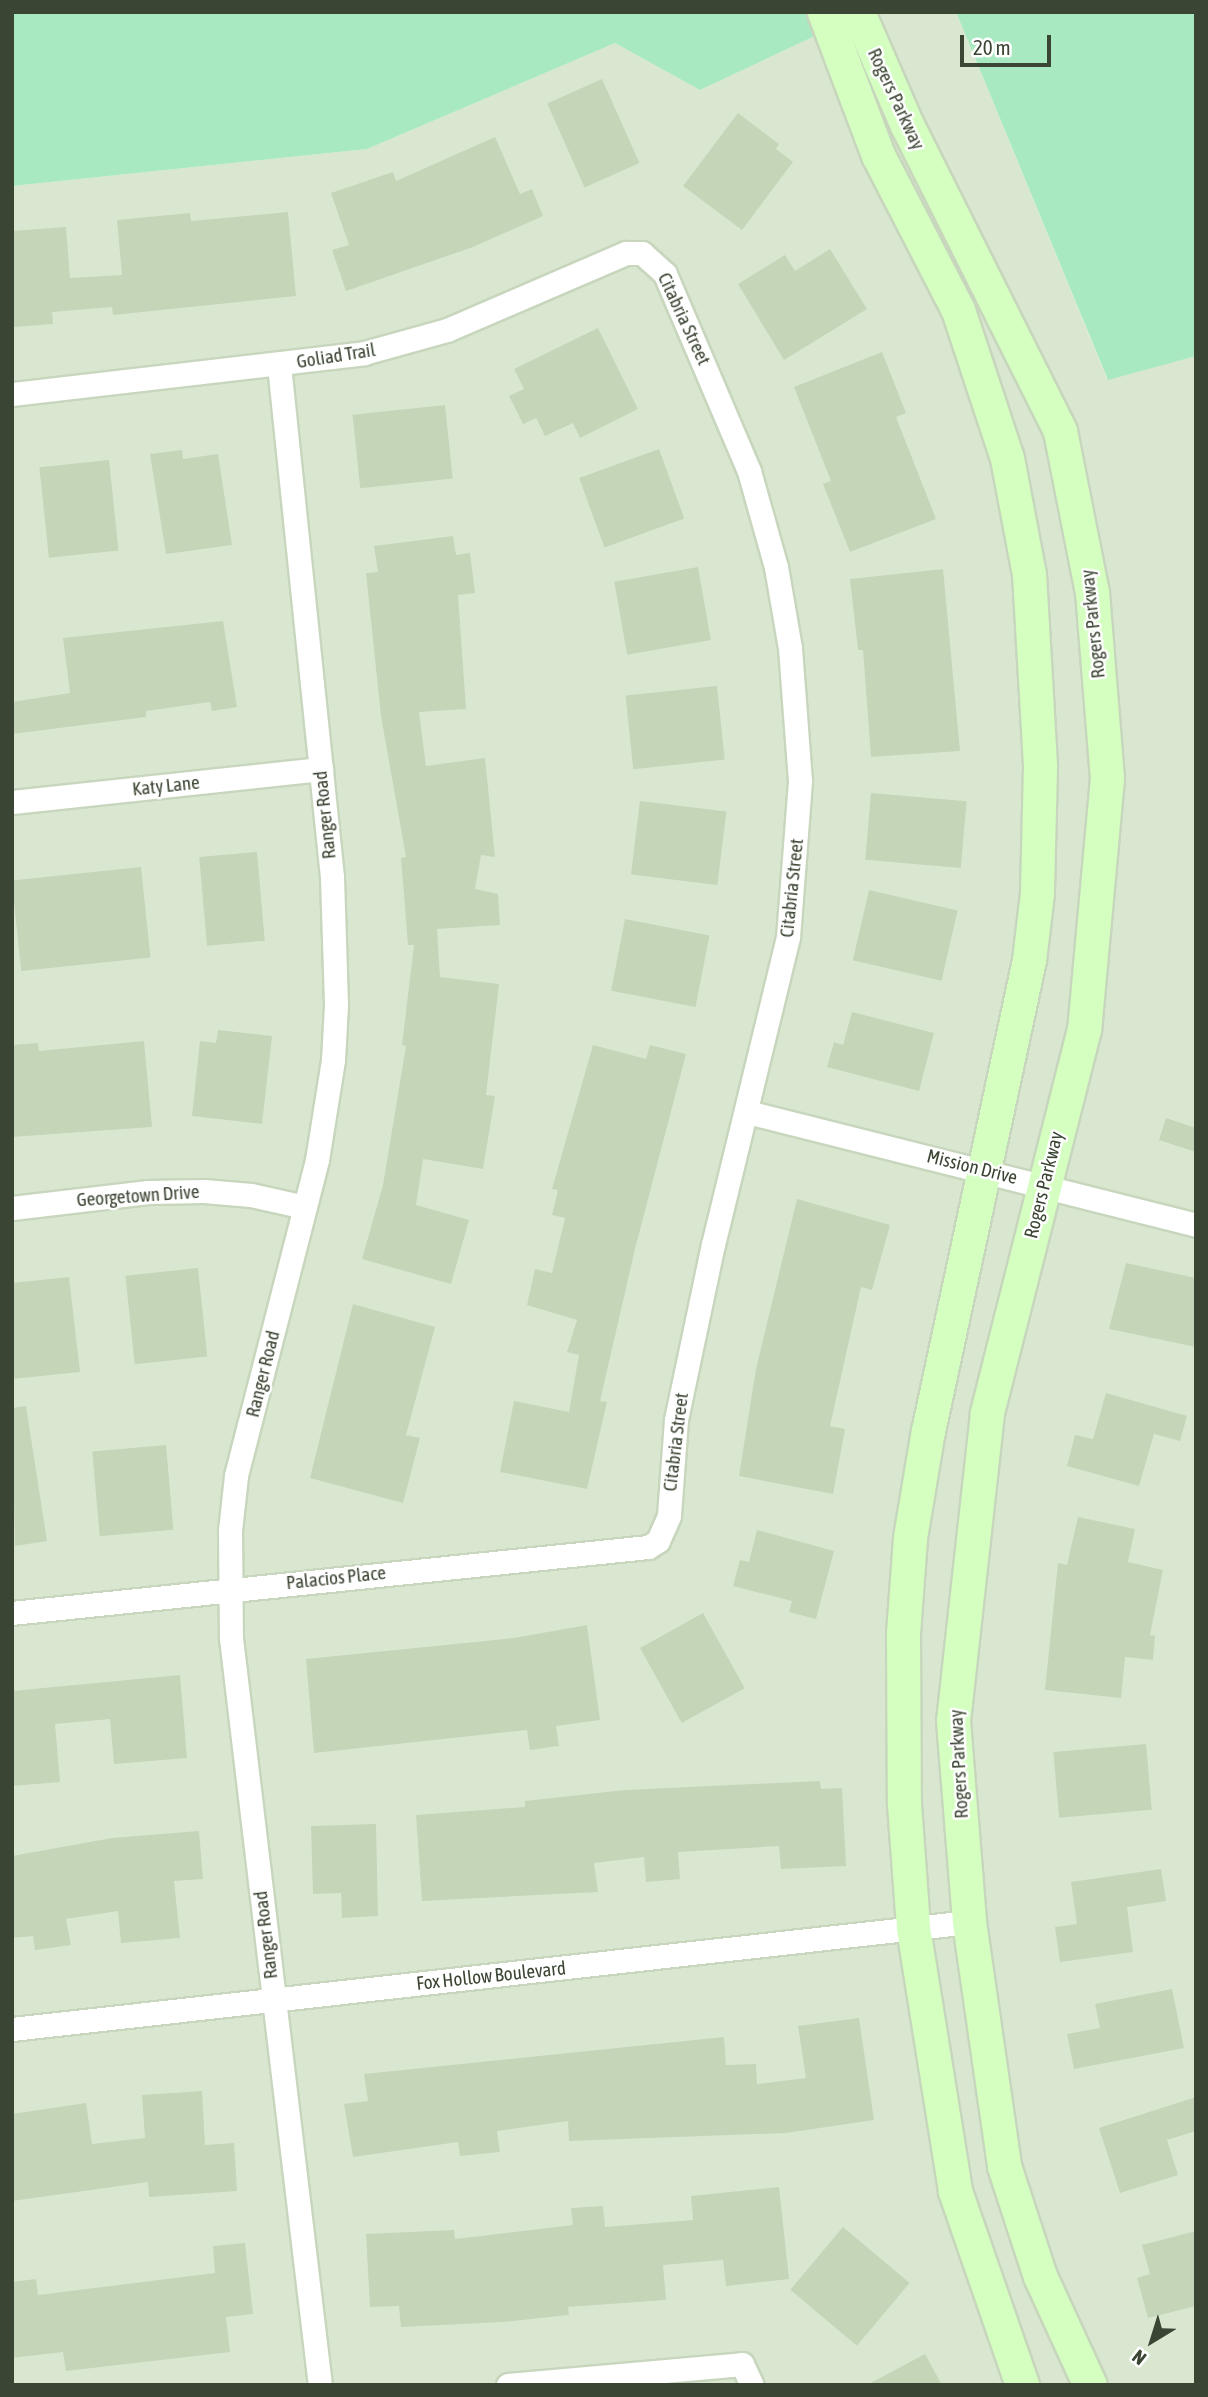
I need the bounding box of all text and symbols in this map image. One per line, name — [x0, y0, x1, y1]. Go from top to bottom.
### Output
scale bar — [963, 21, 1054, 65]
text: 20 m — [973, 35, 1011, 59]
street label: Rogers Parkway — [863, 45, 929, 153]
street label: Citabria Street — [653, 269, 715, 369]
street label: Goliad Trail — [295, 339, 377, 373]
street label: Rogers Parkway — [1076, 568, 1110, 680]
street label: Ranger Road — [309, 770, 341, 860]
street label: Katy Lane — [131, 771, 201, 801]
street label: Citabria Street — [775, 837, 809, 939]
street label: Rogers Parkway — [1020, 1129, 1068, 1241]
street label: Mission Drive — [924, 1145, 1020, 1189]
street label: Georgetown Drive — [76, 1180, 200, 1212]
street label: Ranger Road — [241, 1328, 285, 1420]
street label: Citabria Street — [659, 1391, 693, 1493]
street label: Palacios Place — [285, 1561, 387, 1595]
street label: Rogers Parkway — [945, 1709, 973, 1819]
street label: Ranger Road — [249, 1890, 283, 1980]
street label: Fox Hollow Boulevard — [415, 1957, 567, 1995]
north arrow — [1117, 2306, 1187, 2376]
text: N — [1128, 2345, 1150, 2370]

